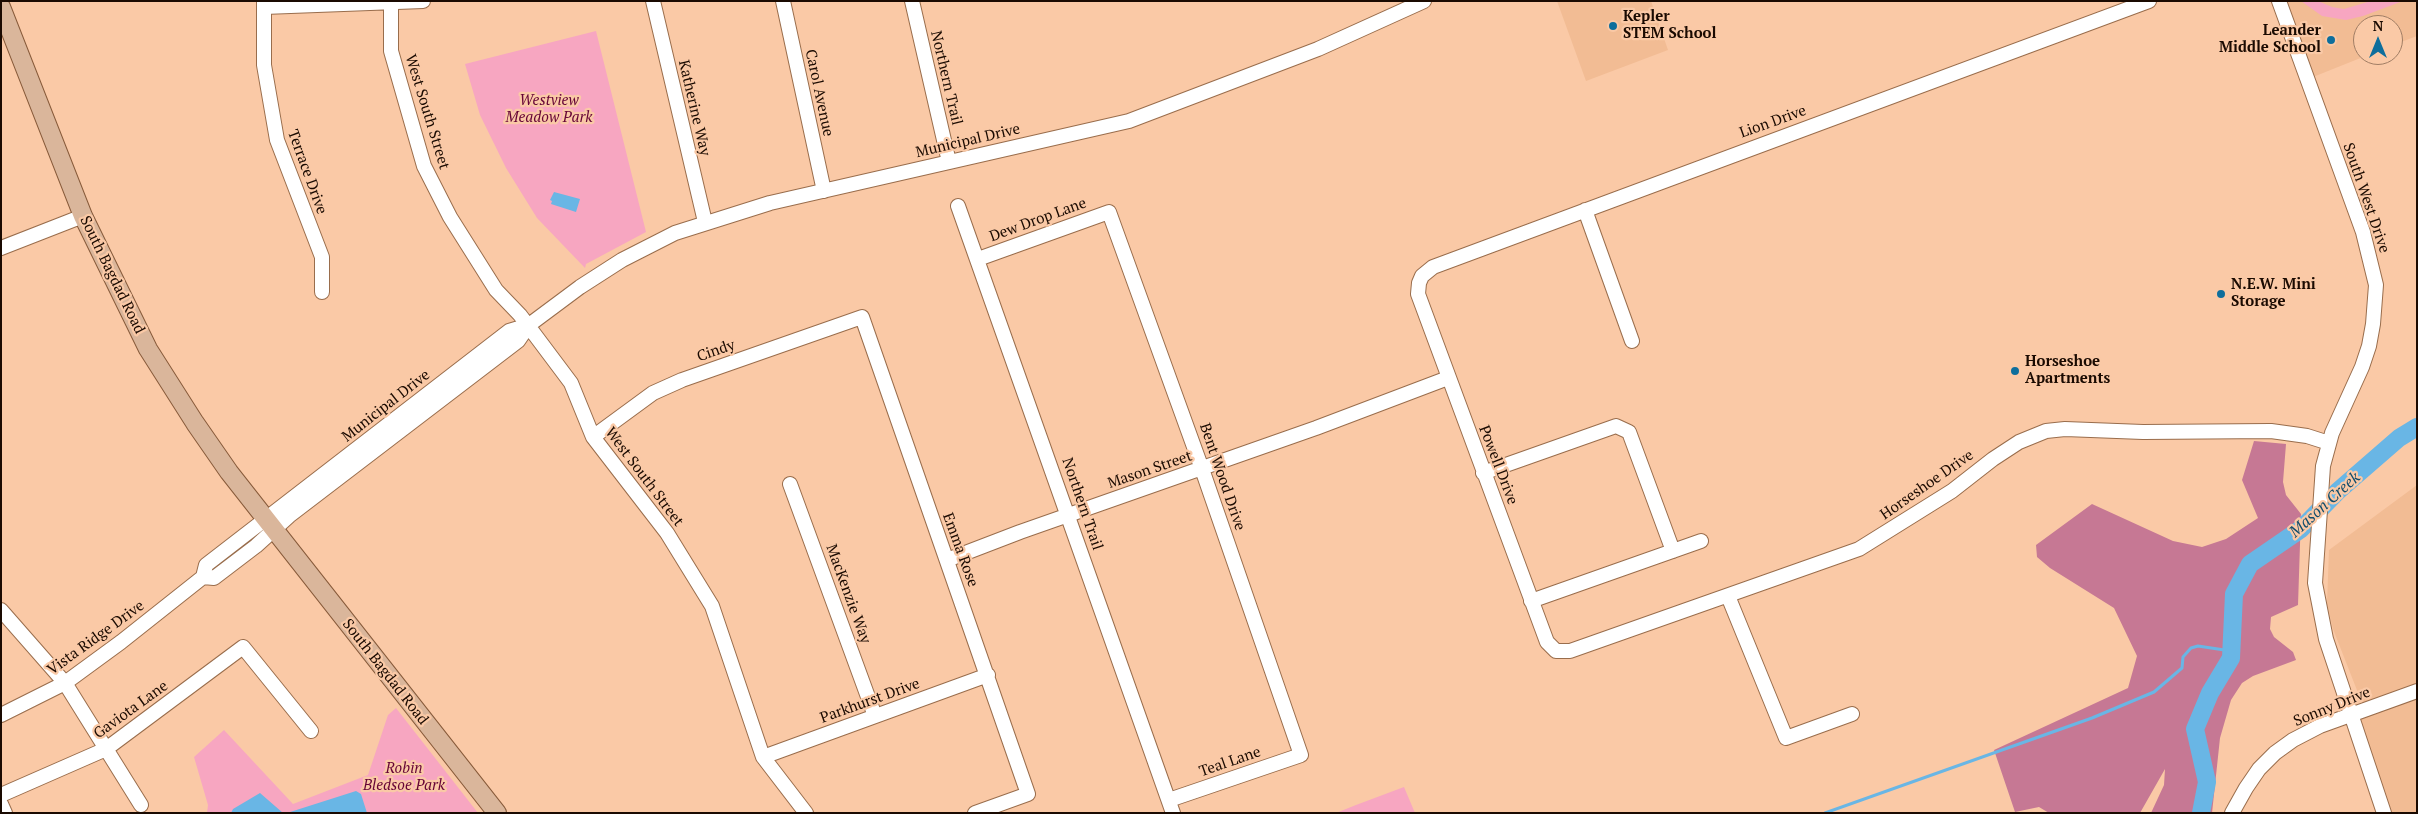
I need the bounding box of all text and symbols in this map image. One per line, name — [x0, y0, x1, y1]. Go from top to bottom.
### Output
place label: Kepler STEM School — [1623, 8, 1716, 43]
north arrow — [2353, 15, 2403, 65]
text: N — [2373, 16, 2383, 35]
marker: Kepler STEM School — [1607, 20, 1619, 32]
place label: Leander Middle School — [2219, 22, 2321, 57]
street label: Northern Trail — [926, 29, 966, 127]
marker: Leander Middle School — [2325, 34, 2337, 46]
street label: Carol Avenue — [801, 48, 837, 138]
street label: West South Street — [401, 52, 453, 172]
street label: Katherine Way — [674, 58, 714, 158]
park label: Westview Meadow Park — [506, 92, 592, 127]
street label: Lion Drive — [1737, 102, 1809, 142]
street label: Municipal Drive — [914, 120, 1022, 162]
street label: Terrace Drive — [283, 127, 331, 217]
street label: South West Drive — [2339, 141, 2393, 255]
street label: Dew Drop Lane — [987, 194, 1089, 246]
street label: South Bagdad Road — [76, 213, 148, 337]
place label: N.E.W. Mini Storage — [2231, 276, 2316, 311]
marker: N.E.W. Mini Storage — [2215, 288, 2227, 300]
street label: Cindy — [695, 336, 737, 366]
place label: Horseshoe Apartments — [2025, 353, 2110, 388]
marker: Horseshoe Apartments — [2009, 365, 2021, 377]
street label: Municipal Drive — [338, 366, 434, 446]
street label: Bent Wood Drive — [1195, 421, 1249, 533]
street label: Powell Drive — [1475, 423, 1521, 507]
street label: West South Street — [601, 424, 687, 530]
street label: Horseshoe Drive — [1877, 446, 1977, 524]
street label: Mason Street — [1105, 447, 1195, 493]
street label: Northern Trail — [1058, 455, 1106, 553]
water label: Mason Creek — [2286, 468, 2364, 542]
street label: Emma Rose — [938, 511, 982, 589]
street label: MacKenzie Way — [822, 542, 874, 646]
street label: Vista Ridge Drive — [44, 597, 148, 679]
street label: South Bagdad Road — [338, 616, 432, 728]
street label: Parkhurst Drive — [818, 675, 922, 727]
street label: Gaviota Lane — [90, 677, 172, 743]
street label: Sonny Drive — [2291, 683, 2373, 731]
street label: Teal Lane — [1197, 743, 1263, 781]
park label: Robin Bledsoe Park — [363, 760, 445, 795]

